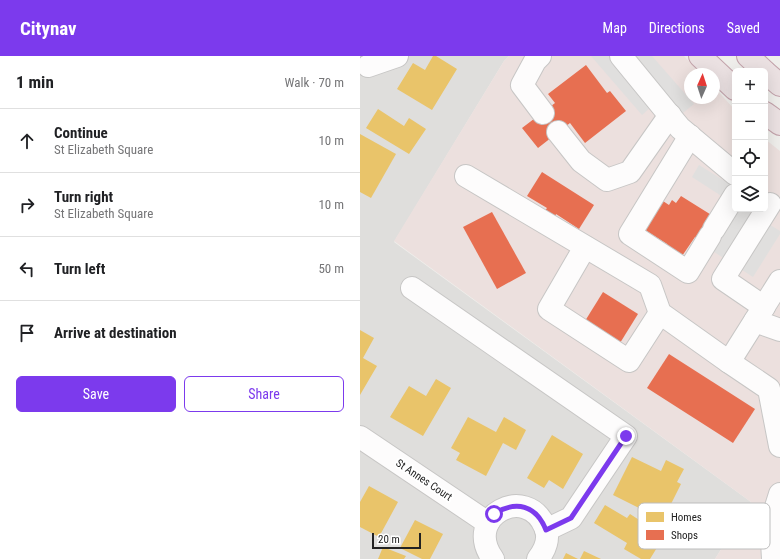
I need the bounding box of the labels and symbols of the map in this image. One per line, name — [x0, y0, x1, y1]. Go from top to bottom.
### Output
north arrow — [684, 68, 720, 104]
route end — [617, 427, 635, 445]
street label: St Annes Court — [393, 456, 455, 504]
legend — [638, 503, 770, 549]
route start — [485, 505, 503, 523]
text: Homes — [671, 511, 702, 524]
text: Shops — [671, 529, 698, 542]
scale bar — [372, 531, 421, 550]

